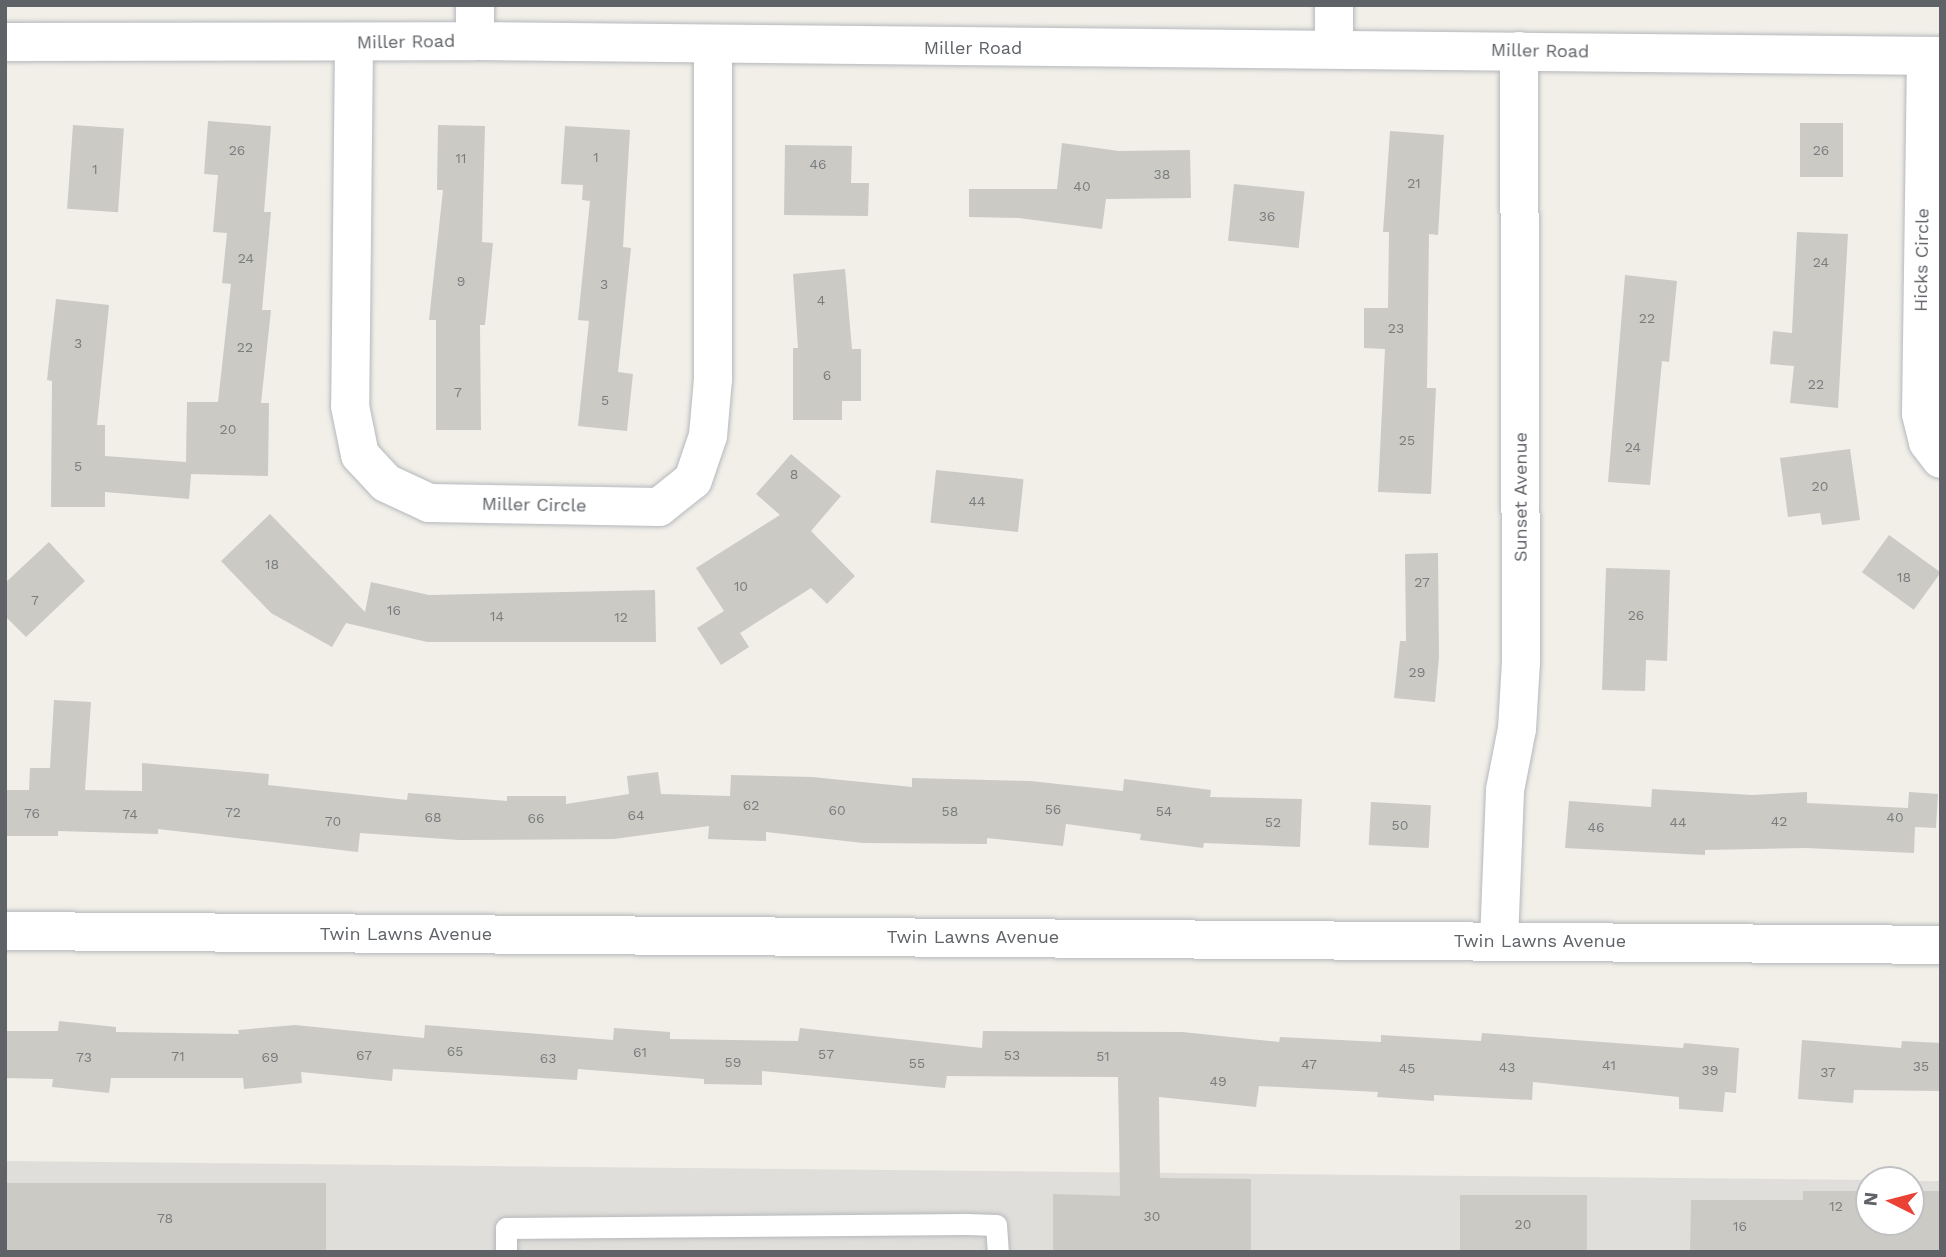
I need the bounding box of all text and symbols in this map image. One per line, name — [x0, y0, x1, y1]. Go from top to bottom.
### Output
street label: Miller Road — [356, 30, 456, 54]
street label: Miller Road — [924, 37, 1022, 59]
street label: Miller Road — [1490, 39, 1590, 63]
house number: 26 — [229, 142, 245, 158]
house number: 26 — [1813, 142, 1829, 158]
house number: 1 — [593, 149, 599, 165]
house number: 11 — [456, 150, 466, 166]
house number: 46 — [809, 156, 827, 172]
house number: 1 — [92, 161, 98, 177]
house number: 38 — [1154, 166, 1170, 182]
house number: 21 — [1407, 175, 1421, 191]
house number: 40 — [1073, 178, 1091, 194]
house number: 36 — [1259, 208, 1275, 224]
street label: Hicks Circle — [1910, 208, 1934, 312]
house number: 24 — [238, 250, 254, 266]
house number: 24 — [1813, 254, 1829, 270]
house number: 9 — [457, 273, 465, 289]
house number: 3 — [600, 276, 608, 292]
house number: 4 — [817, 292, 825, 308]
house number: 22 — [1639, 310, 1655, 326]
house number: 23 — [1388, 320, 1404, 336]
house number: 3 — [74, 335, 82, 351]
house number: 22 — [237, 339, 253, 355]
house number: 6 — [823, 367, 831, 383]
house number: 22 — [1808, 376, 1824, 392]
house number: 7 — [454, 384, 462, 400]
house number: 5 — [601, 392, 609, 408]
house number: 20 — [220, 421, 236, 437]
house number: 25 — [1399, 432, 1415, 448]
street label: Sunset Avenue — [1510, 432, 1532, 562]
house number: 24 — [1625, 439, 1641, 455]
house number: 5 — [74, 458, 82, 474]
house number: 8 — [790, 466, 798, 482]
house number: 20 — [1812, 478, 1828, 494]
street label: Miller Circle — [481, 493, 587, 517]
house number: 44 — [968, 493, 986, 509]
house number: 18 — [265, 556, 279, 572]
house number: 18 — [1897, 569, 1911, 585]
house number: 27 — [1414, 574, 1430, 590]
house number: 10 — [734, 578, 748, 594]
house number: 7 — [31, 592, 39, 608]
house number: 16 — [387, 602, 401, 618]
house number: 26 — [1628, 607, 1644, 623]
house number: 14 — [490, 608, 504, 624]
house number: 12 — [614, 609, 628, 625]
house number: 29 — [1409, 664, 1425, 680]
house number: 62 — [743, 797, 759, 813]
house number: 56 — [1045, 801, 1061, 817]
house number: 60 — [828, 802, 846, 818]
house number: 58 — [942, 803, 958, 819]
house number: 54 — [1156, 803, 1172, 819]
house number: 72 — [225, 804, 241, 820]
house number: 76 — [24, 805, 40, 821]
house number: 74 — [122, 806, 138, 822]
house number: 64 — [627, 807, 645, 823]
house number: 68 — [424, 809, 442, 825]
house number: 40 — [1886, 809, 1904, 825]
house number: 66 — [527, 810, 545, 826]
house number: 70 — [325, 813, 341, 829]
house number: 42 — [1771, 813, 1787, 829]
house number: 52 — [1265, 814, 1281, 830]
house number: 44 — [1669, 814, 1687, 830]
house number: 50 — [1392, 817, 1408, 833]
house number: 46 — [1587, 819, 1605, 835]
street label: Twin Lawns Avenue — [319, 923, 493, 945]
street label: Twin Lawns Avenue — [886, 926, 1060, 948]
street label: Twin Lawns Avenue — [1453, 930, 1627, 952]
house number: 65 — [447, 1043, 463, 1059]
house number: 61 — [633, 1044, 647, 1060]
house number: 57 — [818, 1046, 834, 1062]
house number: 67 — [356, 1047, 372, 1063]
house number: 53 — [1004, 1047, 1020, 1063]
house number: 71 — [171, 1048, 185, 1064]
house number: 51 — [1096, 1048, 1110, 1064]
house number: 73 — [76, 1049, 92, 1065]
house number: 69 — [261, 1049, 279, 1065]
house number: 63 — [540, 1050, 556, 1066]
house number: 59 — [725, 1054, 741, 1070]
house number: 55 — [909, 1055, 925, 1071]
house number: 47 — [1301, 1056, 1317, 1072]
house number: 41 — [1602, 1057, 1616, 1073]
house number: 35 — [1913, 1058, 1929, 1074]
house number: 43 — [1499, 1059, 1515, 1075]
house number: 45 — [1399, 1060, 1415, 1076]
house number: 39 — [1702, 1062, 1718, 1078]
house number: 37 — [1820, 1064, 1836, 1080]
house number: 49 — [1209, 1073, 1227, 1089]
north arrow — [1855, 1166, 1925, 1236]
text: N — [1858, 1191, 1883, 1207]
house number: 12 — [1829, 1198, 1843, 1214]
house number: 30 — [1144, 1208, 1160, 1224]
house number: 78 — [157, 1210, 173, 1226]
house number: 20 — [1515, 1216, 1531, 1232]
house number: 16 — [1733, 1218, 1747, 1234]

